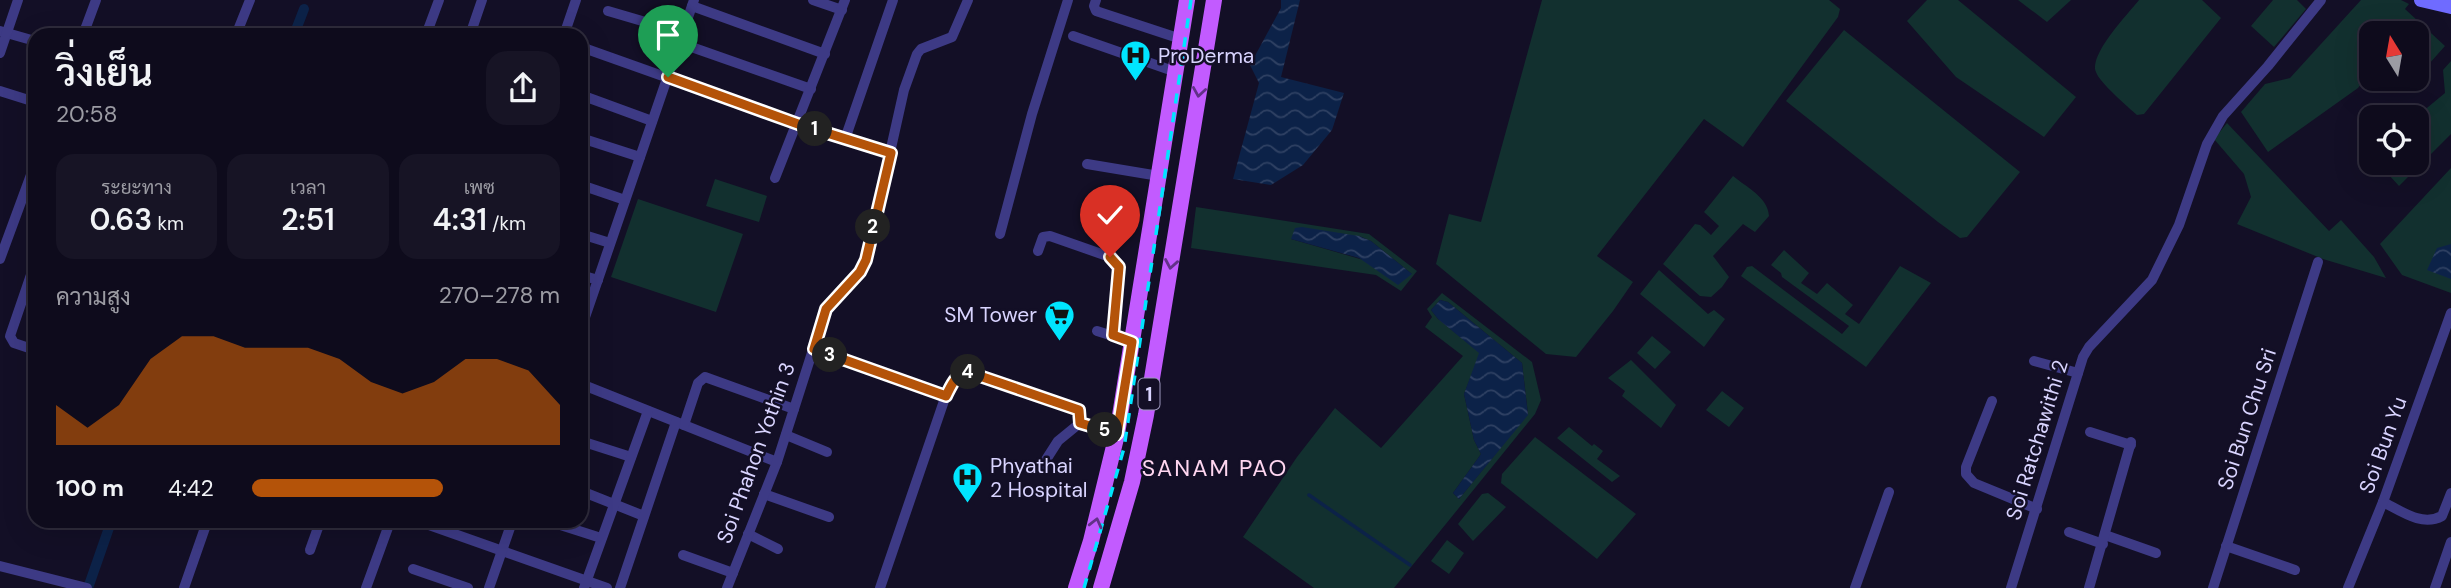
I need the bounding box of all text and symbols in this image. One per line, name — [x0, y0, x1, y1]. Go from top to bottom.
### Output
pin — [638, 5, 698, 77]
icon: arrive — [649, 16, 687, 54]
north arrow — [2359, 21, 2429, 91]
map controls — [2359, 21, 2429, 175]
hospital icon: ProDerma — [1118, 39, 1152, 83]
place label: ProDerma — [1158, 42, 1254, 70]
text: วิ่งเย็น — [56, 48, 153, 98]
button: share — [486, 51, 560, 125]
one-way arrow — [1192, 86, 1207, 98]
text: 20:58 — [56, 99, 117, 129]
button: locate — [2359, 105, 2429, 175]
pin: 1 — [798, 111, 832, 146]
text: 1 — [811, 116, 818, 141]
text: ระยะทาง — [101, 175, 172, 200]
text: เวลา — [290, 175, 326, 200]
text: เพซ — [464, 175, 495, 200]
pin — [1080, 185, 1140, 257]
icon: check — [1091, 196, 1129, 234]
text: 0.63 — [89, 200, 152, 239]
text: 2:51 — [281, 200, 335, 239]
text: 4:31 — [433, 200, 487, 239]
pin: 2 — [856, 210, 890, 244]
text: km — [152, 211, 184, 236]
text: /km — [487, 211, 526, 236]
text: 2 — [867, 214, 878, 239]
one-way arrow — [1164, 258, 1179, 270]
text: 270–278 m — [439, 280, 560, 310]
text: ความสูง — [56, 282, 131, 312]
supermarket icon: SM Tower — [1043, 298, 1077, 342]
place label: SM Tower — [944, 301, 1037, 329]
pin: 3 — [812, 338, 848, 372]
text: 3 — [824, 342, 835, 367]
street label: Soi Bun Chu Sri — [2211, 345, 2283, 493]
pin: 4 — [950, 354, 986, 390]
street label: Soi Ratchawithi 2 — [1999, 357, 2075, 523]
street label: Soi Phahon Yothin 3 — [710, 359, 802, 547]
text: 4 — [961, 359, 974, 384]
road number: 1 — [1138, 378, 1160, 410]
street label: Soi Bun Yu — [2353, 393, 2413, 497]
pin: 5 — [1088, 412, 1122, 448]
text: 5 — [1099, 417, 1110, 442]
place label: Phyathai 2 Hospital — [990, 452, 1088, 504]
district label: SANAM PAO — [1142, 453, 1288, 483]
hospital icon: Phyathai 2 Hospital — [950, 461, 984, 505]
text: 100 m — [56, 473, 124, 503]
text: 4:42 — [168, 473, 214, 503]
one-way arrow — [1088, 517, 1102, 529]

